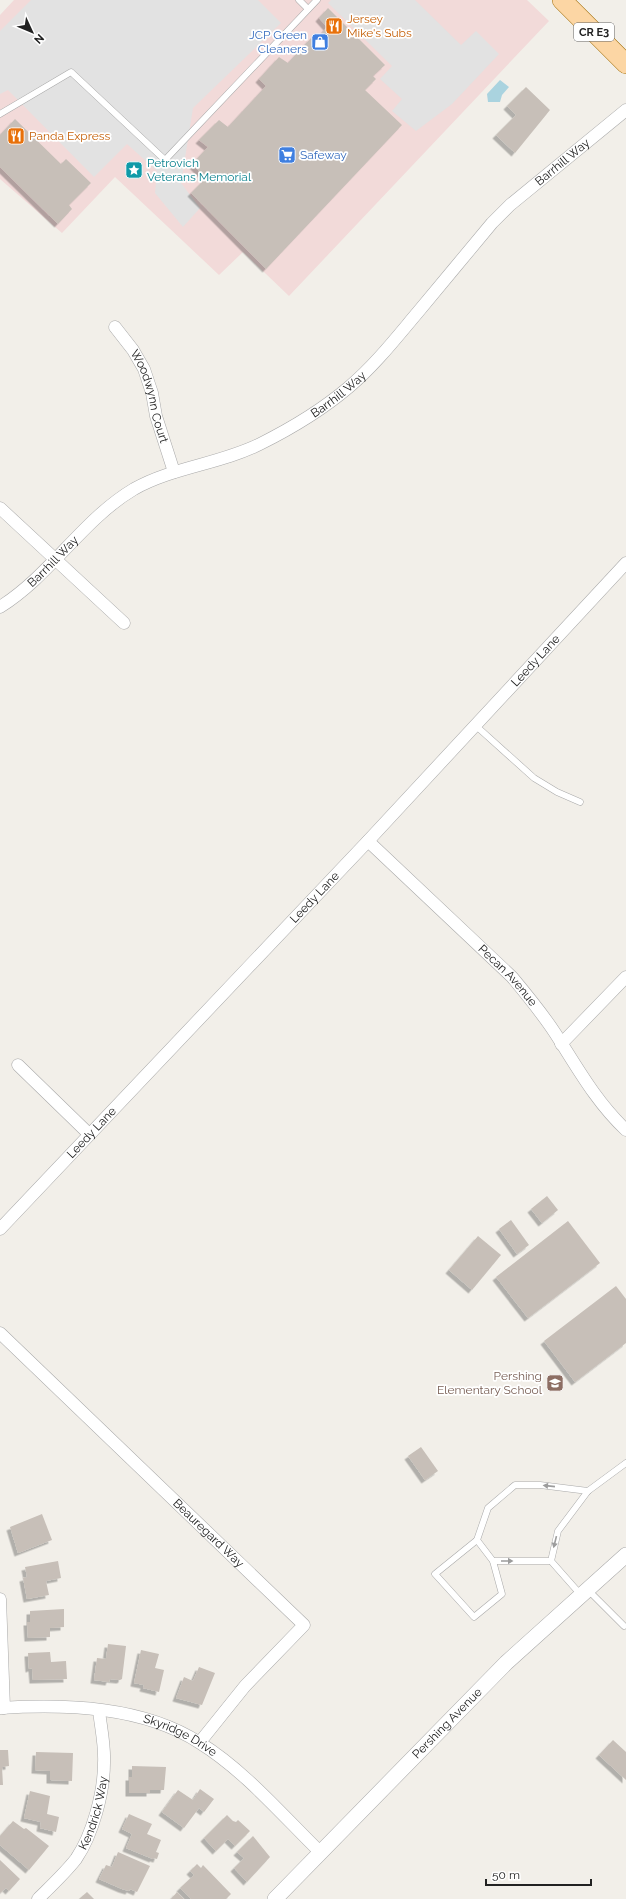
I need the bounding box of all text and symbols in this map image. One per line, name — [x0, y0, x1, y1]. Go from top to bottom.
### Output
north arrow — [12, 12, 52, 52]
place label: Jersey Mike's Subs — [347, 12, 412, 40]
restaurant icon: Jersey Mike's Subs — [324, 16, 344, 36]
road number: CR E3 — [574, 23, 614, 41]
place label: JCP Green Cleaners — [249, 28, 307, 56]
text: N — [31, 31, 46, 46]
shop icon: JCP Green Cleaners — [310, 32, 330, 52]
restaurant icon: Panda Express — [6, 126, 26, 146]
place label: Panda Express — [29, 129, 111, 143]
street label: Barrhill Way — [532, 135, 593, 188]
supermarket icon: Safeway — [277, 145, 297, 165]
place label: Safeway — [300, 148, 347, 162]
place label: Petrovich Veterans Memorial — [147, 156, 252, 184]
place icon: Petrovich Veterans Memorial — [124, 160, 144, 180]
street label: Woodwynn Court — [127, 347, 171, 445]
street label: Barrhill Way — [308, 368, 369, 420]
street label: Barrhill Way — [25, 533, 81, 590]
street label: Leedy Lane — [508, 632, 563, 689]
street label: Leedy Lane — [287, 869, 342, 926]
street label: Pecan Avenue — [475, 942, 540, 1009]
street label: Leedy Lane — [64, 1104, 119, 1161]
place label: Pershing Elementary School — [437, 1369, 543, 1397]
school or university icon: Pershing Elementary School — [545, 1373, 565, 1393]
one-way arrow — [543, 1483, 555, 1489]
street label: Beauregard Way — [170, 1496, 247, 1571]
one-way arrow — [552, 1536, 558, 1548]
one-way arrow — [501, 1558, 514, 1564]
street label: Pershing Avenue — [409, 1685, 485, 1761]
street label: Skyridge Drive — [142, 1711, 220, 1759]
street label: Kendrick Way — [76, 1775, 110, 1852]
scale bar — [486, 1861, 591, 1887]
text: 50 m — [492, 1868, 520, 1882]

